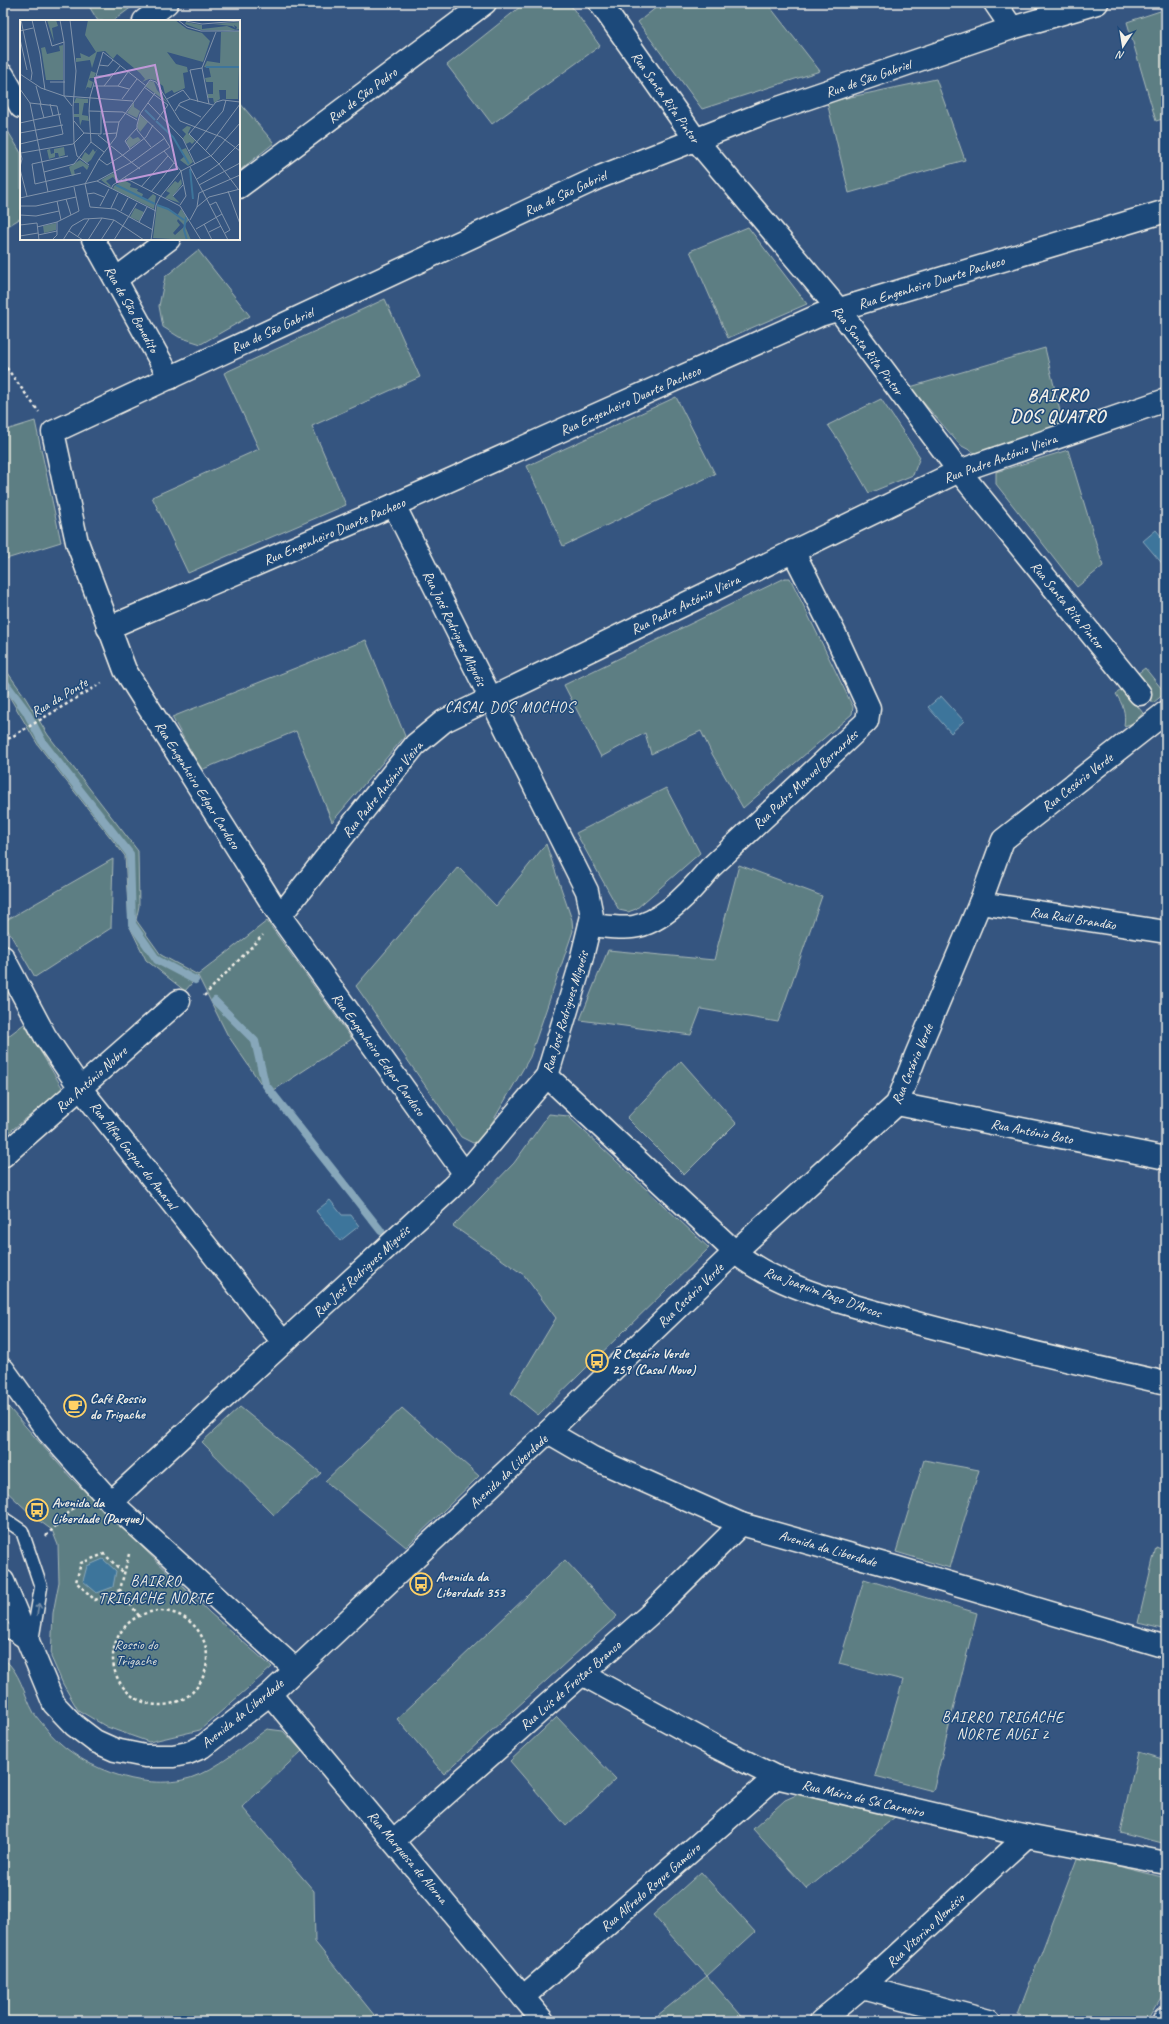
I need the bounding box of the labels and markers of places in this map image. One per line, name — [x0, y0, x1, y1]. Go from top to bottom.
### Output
place label: R Cesário Verde 259 (Casal Novo) — [612, 1345, 697, 1378]
bus stop icon: R Cesário Verde 259 (Casal Novo) — [584, 1348, 610, 1374]
place label: Café Rossio do Trigache — [90, 1390, 146, 1423]
cafe icon: Café Rossio do Trigache — [62, 1393, 88, 1419]
place label: Avenida da Liberdade (Parque) — [52, 1494, 145, 1527]
bus stop icon: Avenida da Liberdade (Parque) — [24, 1497, 50, 1523]
place label: Avenida da Liberdade 353 — [436, 1568, 506, 1601]
bus stop icon: Avenida da Liberdade 353 — [408, 1571, 434, 1597]

